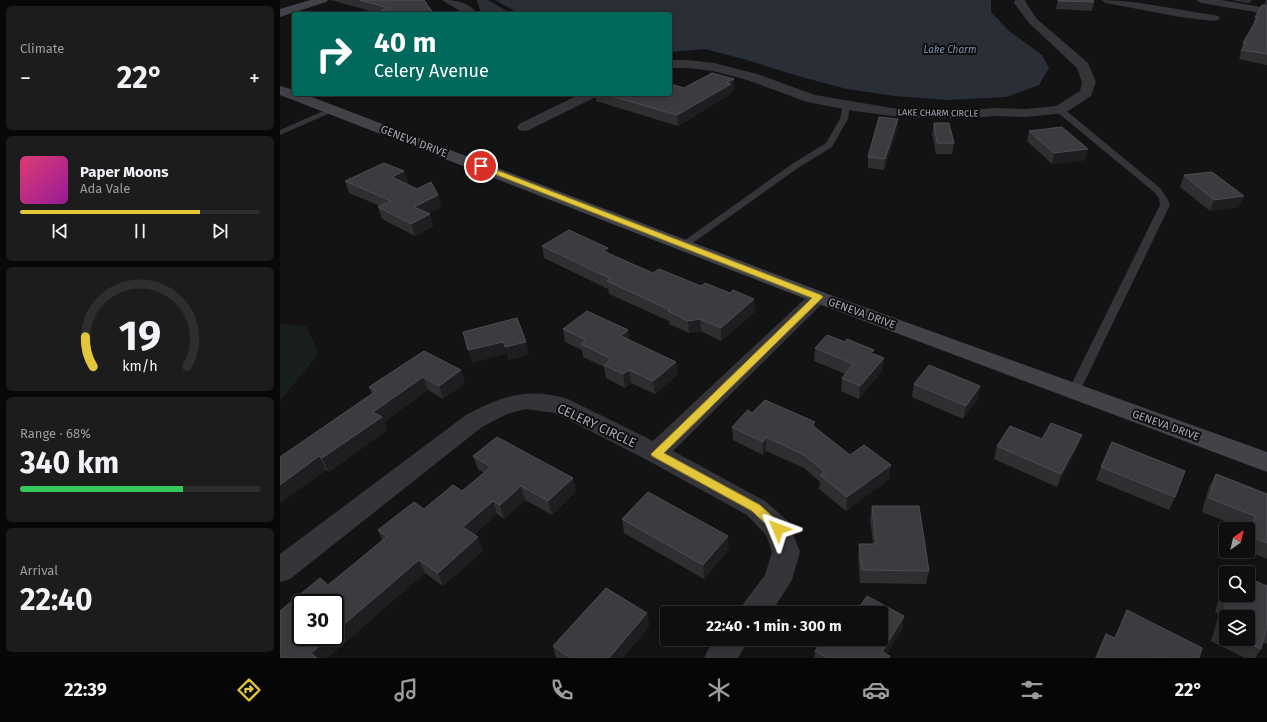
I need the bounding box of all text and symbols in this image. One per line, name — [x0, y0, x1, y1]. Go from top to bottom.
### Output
text: 40 m — [374, 26, 437, 59]
icon: right — [308, 28, 360, 80]
text: Climate — [20, 41, 64, 56]
water label: Lake Charm — [924, 44, 976, 56]
text: 22° — [117, 60, 163, 96]
text: Celery Avenue — [374, 60, 489, 82]
text: − — [20, 65, 31, 92]
text: + — [249, 65, 260, 92]
street label: LAKE CHARM CIRCLE — [898, 107, 979, 119]
street label: GENEVA DRIVE — [379, 123, 449, 160]
pin — [464, 149, 498, 183]
icon: arrive — [470, 155, 492, 177]
text: Paper Moons — [80, 163, 168, 181]
text: Ada Vale — [80, 181, 130, 196]
icon: previous — [49, 220, 71, 242]
icon: pause — [129, 220, 151, 242]
icon: next — [209, 220, 231, 242]
street label: GENEVA DRIVE — [827, 295, 897, 332]
text: 19 — [119, 311, 161, 361]
text: km/h — [122, 358, 158, 375]
street label: CELERY CIRCLE — [555, 401, 639, 450]
street label: GENEVA DRIVE — [1131, 407, 1201, 444]
text: Range · 68% — [20, 426, 91, 441]
text: 340 km — [20, 445, 119, 481]
position arrow — [757, 508, 799, 550]
north arrow — [1219, 522, 1255, 558]
map controls — [1219, 522, 1255, 646]
text: Arrival — [20, 563, 58, 578]
button: search — [1219, 566, 1255, 602]
text: 22:40 — [20, 582, 93, 618]
speed limit sign: 30 — [292, 594, 344, 646]
button: layers — [1219, 610, 1255, 646]
text: 22:40 · 1 min · 300 m — [706, 617, 842, 635]
icon: directions — [235, 676, 263, 704]
icon: music — [392, 676, 420, 704]
icon: phone — [548, 676, 576, 704]
icon: climate — [705, 676, 733, 704]
icon: car — [862, 676, 890, 704]
icon: filters — [1018, 676, 1046, 704]
text: 22:39 — [64, 679, 107, 701]
text: 22° — [1175, 679, 1203, 701]

